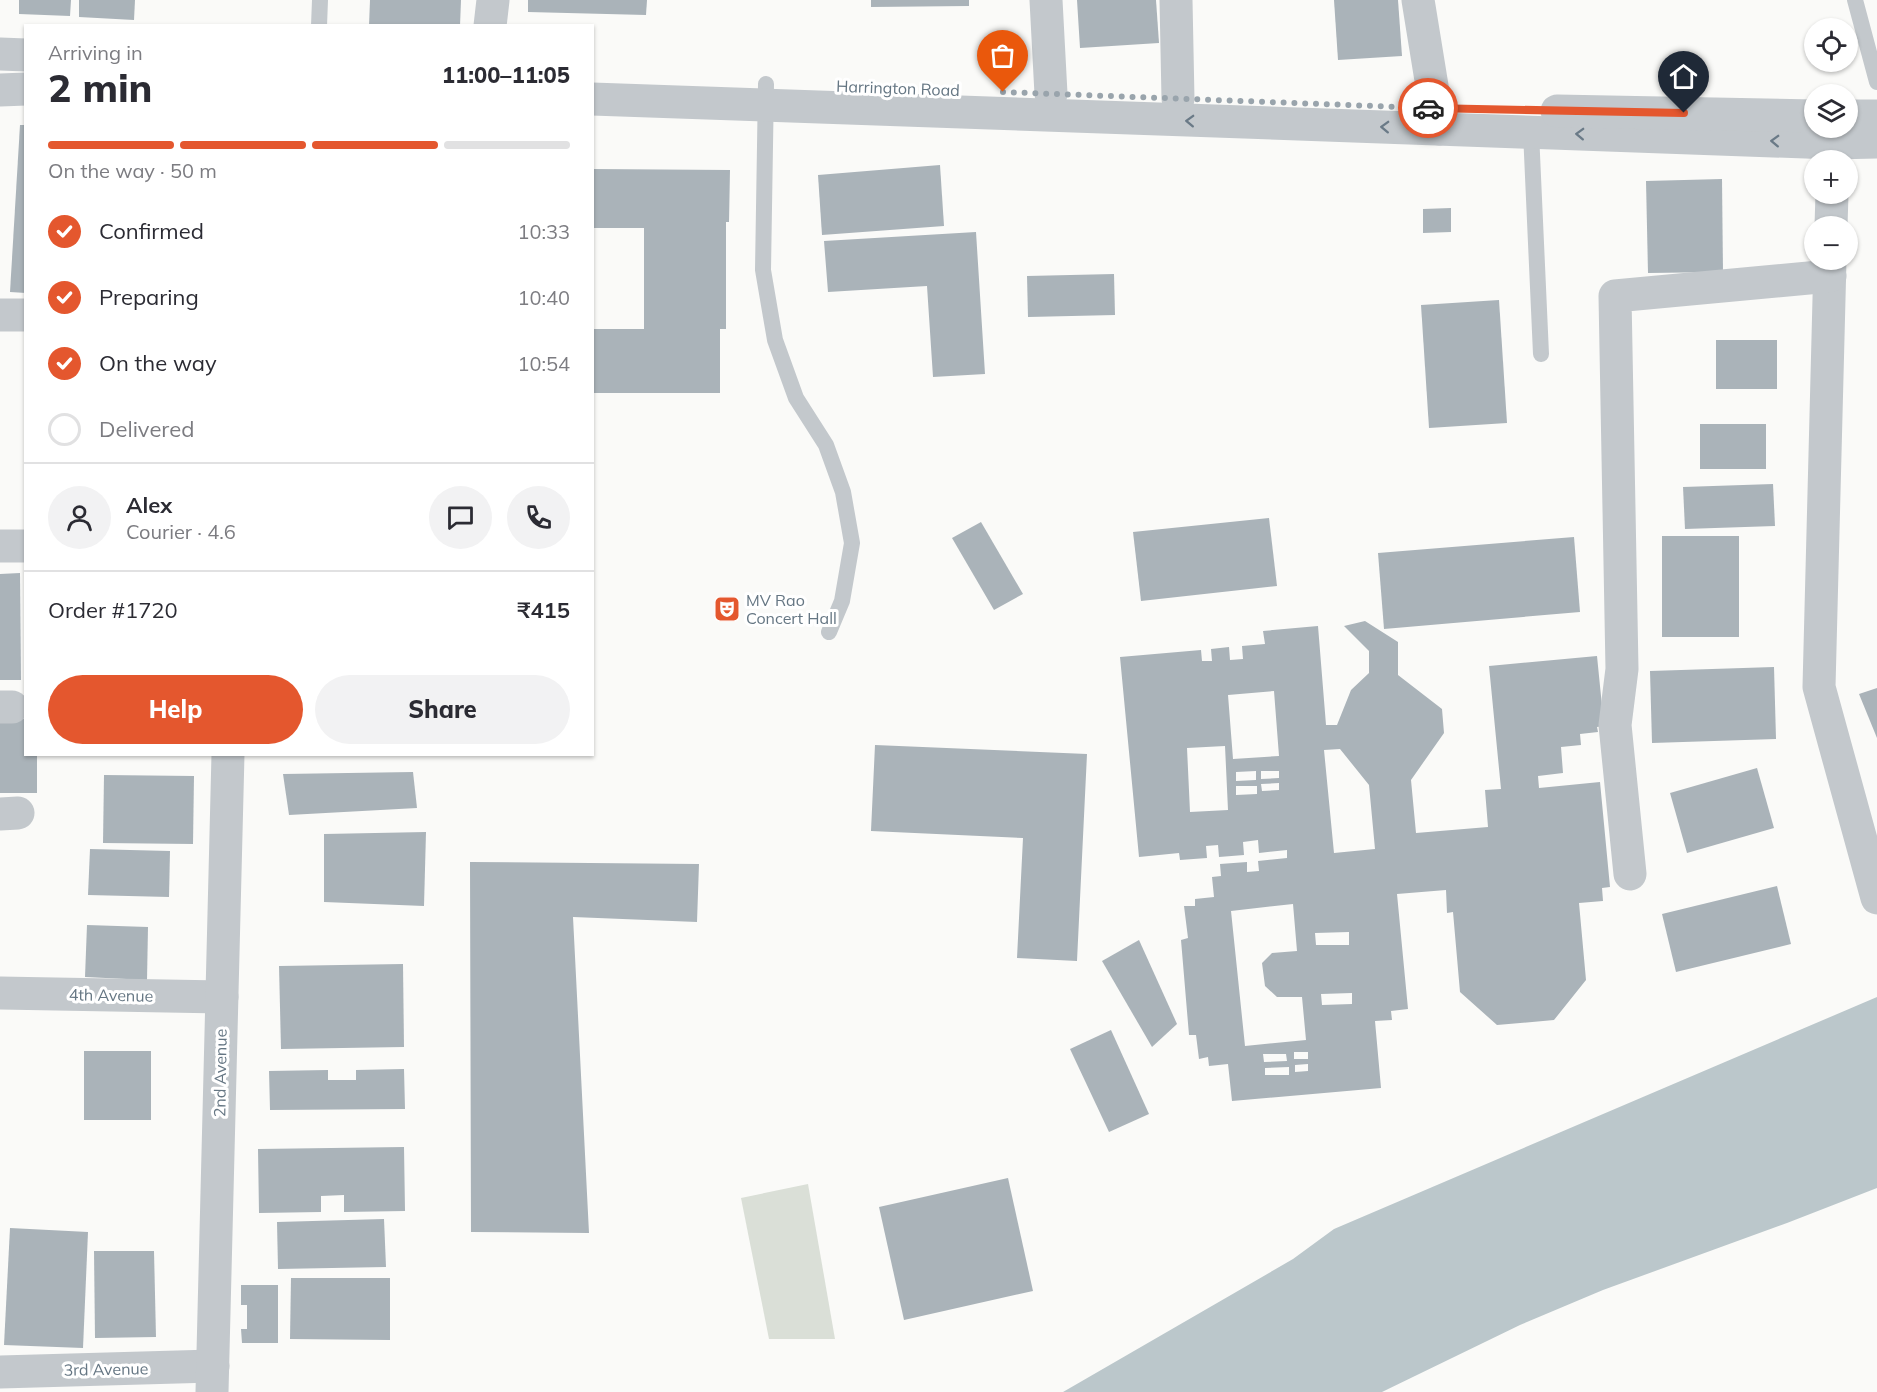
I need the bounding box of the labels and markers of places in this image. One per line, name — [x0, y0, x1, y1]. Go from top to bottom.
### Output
pin — [977, 30, 1028, 92]
pin — [1658, 51, 1709, 113]
place label: MV Rao Concert Hall — [746, 590, 837, 628]
theatre icon: MV Rao Concert Hall — [712, 594, 742, 624]

